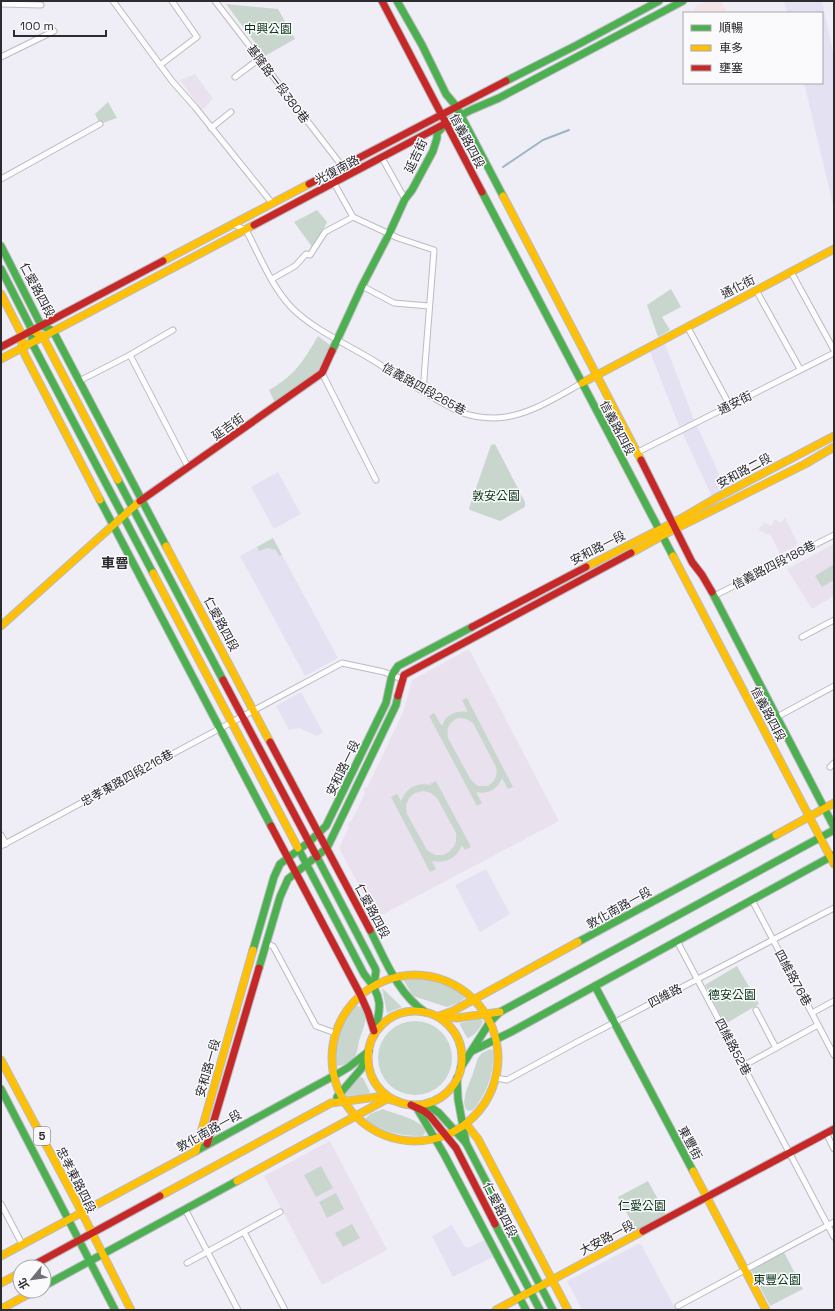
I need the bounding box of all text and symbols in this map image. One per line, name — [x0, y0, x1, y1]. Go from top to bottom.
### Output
scale bar — [14, 12, 106, 38]
legend — [683, 12, 823, 84]
text: 100 m — [20, 18, 54, 34]
text: 順暢 — [719, 20, 743, 36]
park label: 中興公園 — [244, 21, 292, 37]
text: 車多 — [719, 40, 743, 56]
street label: 基隆路一段380巷 — [243, 41, 313, 127]
text: 壅塞 — [719, 60, 743, 76]
street label: 信義路四段 — [446, 111, 488, 171]
street label: 延吉街 — [401, 136, 431, 176]
street label: 光復南路 — [312, 152, 362, 188]
street label: 仁愛路四段 — [16, 260, 58, 320]
street label: 通化街 — [718, 272, 758, 302]
street label: 信義路四段265巷 — [379, 359, 469, 419]
street label: 通安街 — [715, 388, 755, 418]
street label: 信義路四段 — [596, 398, 638, 458]
street label: 延吉街 — [209, 410, 247, 444]
street label: 安和路二段 — [714, 450, 774, 492]
park label: 敦安公園 — [472, 488, 520, 504]
street label: 安和路一段 — [568, 527, 628, 569]
street label: 信義路四段186巷 — [729, 537, 819, 593]
district label: 車罾 — [101, 554, 129, 572]
street label: 仁愛路四段 — [200, 594, 242, 654]
street label: 信義路四段 — [747, 684, 789, 744]
street label: 安和路一段 — [323, 738, 363, 798]
street label: 忠孝東路四段216巷 — [78, 746, 176, 810]
street label: 仁愛路四段 — [351, 881, 393, 941]
street label: 敦化南路一段 — [584, 884, 654, 932]
street label: 四維路76巷 — [771, 947, 815, 1009]
street label: 四維路 — [645, 980, 685, 1012]
park label: 德安公園 — [708, 987, 756, 1003]
street label: 四維路52巷 — [711, 1016, 755, 1078]
street label: 安和路一段 — [192, 1037, 224, 1099]
street label: 敦化南路一段 — [174, 1107, 244, 1155]
street label: 東豐街 — [674, 1123, 706, 1163]
road number: 5 — [34, 1127, 50, 1145]
street label: 忠孝東路四段 — [53, 1144, 99, 1216]
street label: 仁愛路四段 — [479, 1180, 521, 1240]
park label: 仁愛公園 — [618, 1198, 666, 1214]
street label: 大安路一段 — [577, 1217, 637, 1259]
north arrow — [12, 1259, 52, 1299]
park label: 東豐公園 — [753, 1272, 801, 1288]
text: 北 — [14, 1276, 32, 1292]

